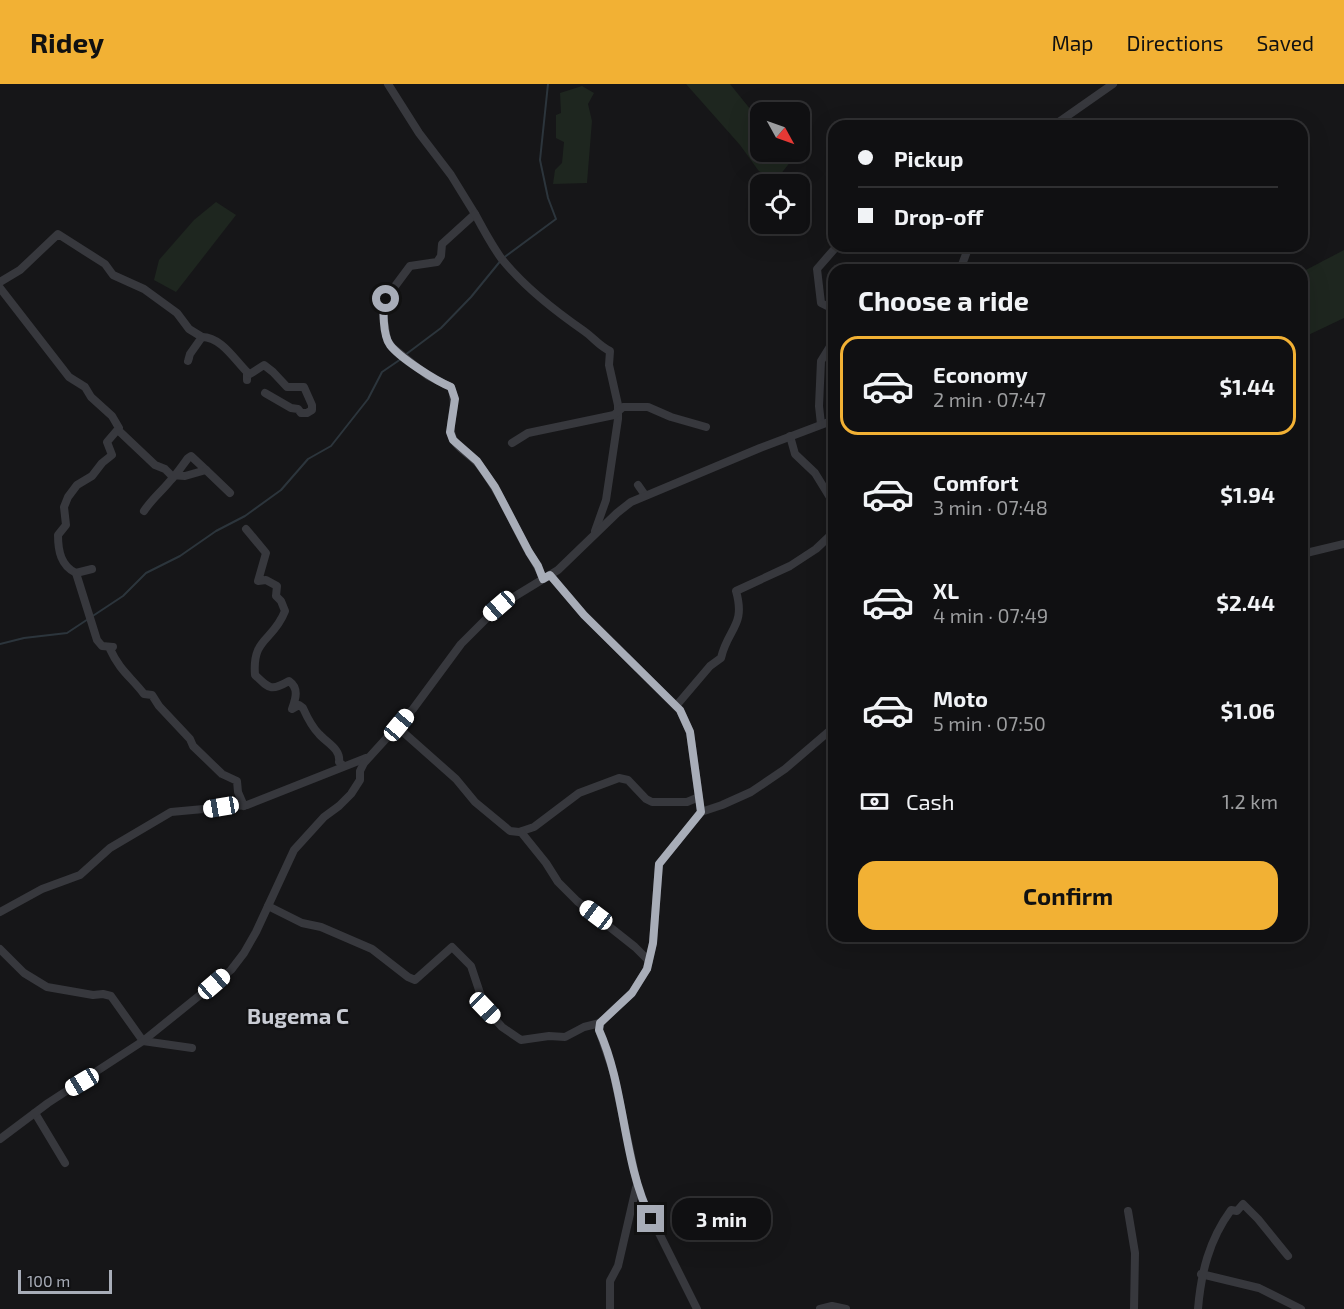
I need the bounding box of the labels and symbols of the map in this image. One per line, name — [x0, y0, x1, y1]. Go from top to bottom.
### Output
north arrow — [750, 102, 810, 162]
route start — [372, 285, 399, 312]
car — [480, 587, 518, 625]
car — [381, 705, 417, 745]
car — [202, 795, 240, 819]
car — [576, 897, 616, 933]
car — [195, 965, 233, 1003]
car — [466, 989, 504, 1027]
district label: Bugema C — [247, 1002, 349, 1028]
car — [62, 1065, 102, 1099]
callout: 3 min — [672, 1198, 771, 1240]
route end — [637, 1205, 664, 1232]
scale bar — [18, 1267, 112, 1294]

